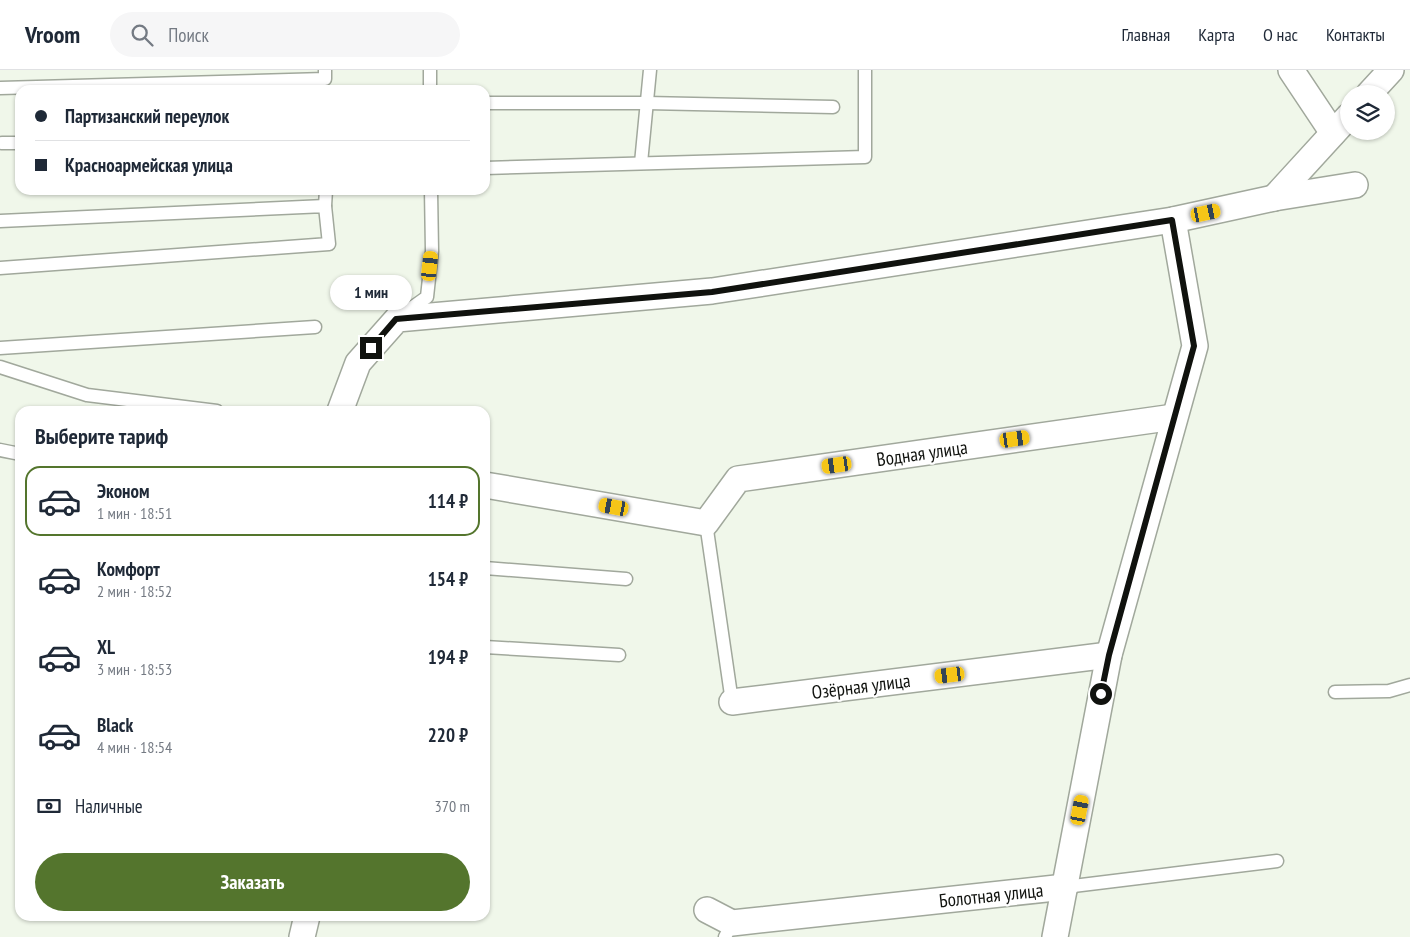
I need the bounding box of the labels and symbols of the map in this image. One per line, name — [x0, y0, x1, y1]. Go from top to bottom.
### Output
car — [1189, 203, 1222, 223]
car — [420, 250, 439, 282]
callout: 1 мин — [330, 276, 412, 310]
route end — [360, 337, 382, 359]
car — [999, 429, 1030, 449]
street label: Водная улица — [875, 435, 969, 471]
car — [821, 455, 852, 475]
car — [597, 497, 630, 517]
car — [934, 666, 965, 684]
street label: Озёрная улица — [810, 668, 912, 704]
route start — [1090, 683, 1112, 705]
car — [1069, 794, 1090, 826]
street label: Болотная улица — [938, 878, 1044, 912]

